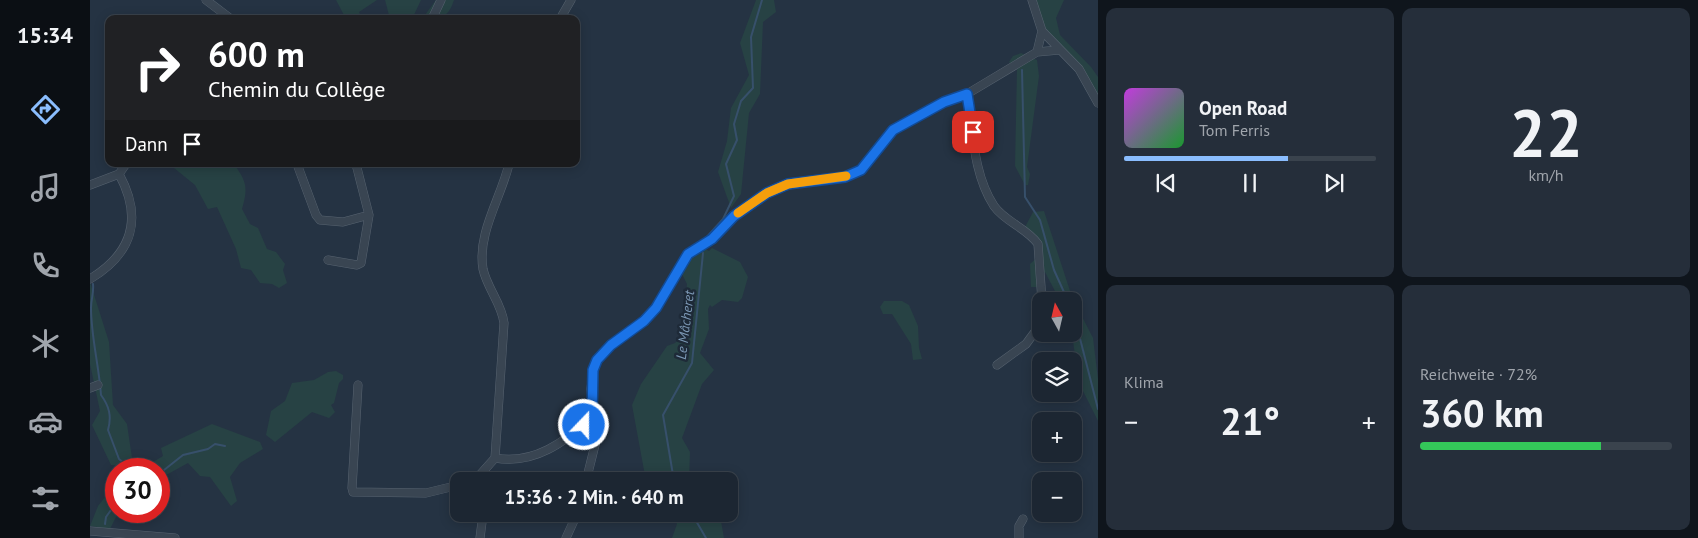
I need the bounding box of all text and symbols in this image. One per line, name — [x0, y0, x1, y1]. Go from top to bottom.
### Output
text: 15:34 — [17, 21, 73, 49]
text: 600 m — [208, 31, 305, 77]
icon: right — [125, 35, 190, 100]
text: Chemin du Collège — [208, 75, 385, 103]
text: 22 — [1509, 90, 1583, 174]
icon: directions — [28, 92, 63, 127]
text: Open Road — [1199, 96, 1287, 120]
pin — [952, 111, 994, 153]
icon: arrive — [959, 118, 987, 146]
text: Tom Ferris — [1199, 120, 1270, 140]
icon: arrive — [178, 130, 206, 158]
text: Dann — [125, 132, 168, 156]
text: km/h — [1528, 165, 1564, 185]
icon: previous — [1152, 169, 1180, 197]
icon: pause — [1236, 169, 1264, 197]
icon: next — [1320, 169, 1348, 197]
icon: music — [28, 170, 63, 205]
icon: phone — [28, 248, 63, 283]
water label: Le Mâcheret — [672, 289, 698, 360]
north arrow — [1032, 292, 1082, 342]
map controls — [1032, 292, 1082, 522]
icon: climate — [28, 326, 63, 361]
button: layers — [1032, 352, 1082, 402]
text: Reichweite · 72% — [1420, 364, 1537, 384]
text: Klima — [1124, 372, 1164, 392]
text: 360 km — [1420, 388, 1544, 437]
text: 21° — [1220, 396, 1280, 445]
position arrow — [557, 398, 609, 450]
text: − — [1124, 403, 1138, 440]
text: + — [1362, 403, 1376, 440]
icon: car — [28, 404, 63, 439]
button: + — [1032, 412, 1082, 462]
speed limit sign: 30 — [105, 458, 170, 523]
button: − — [1032, 472, 1082, 522]
icon: filters — [28, 481, 63, 516]
text: 15:36 · 2 Min. · 640 m — [504, 485, 684, 509]

